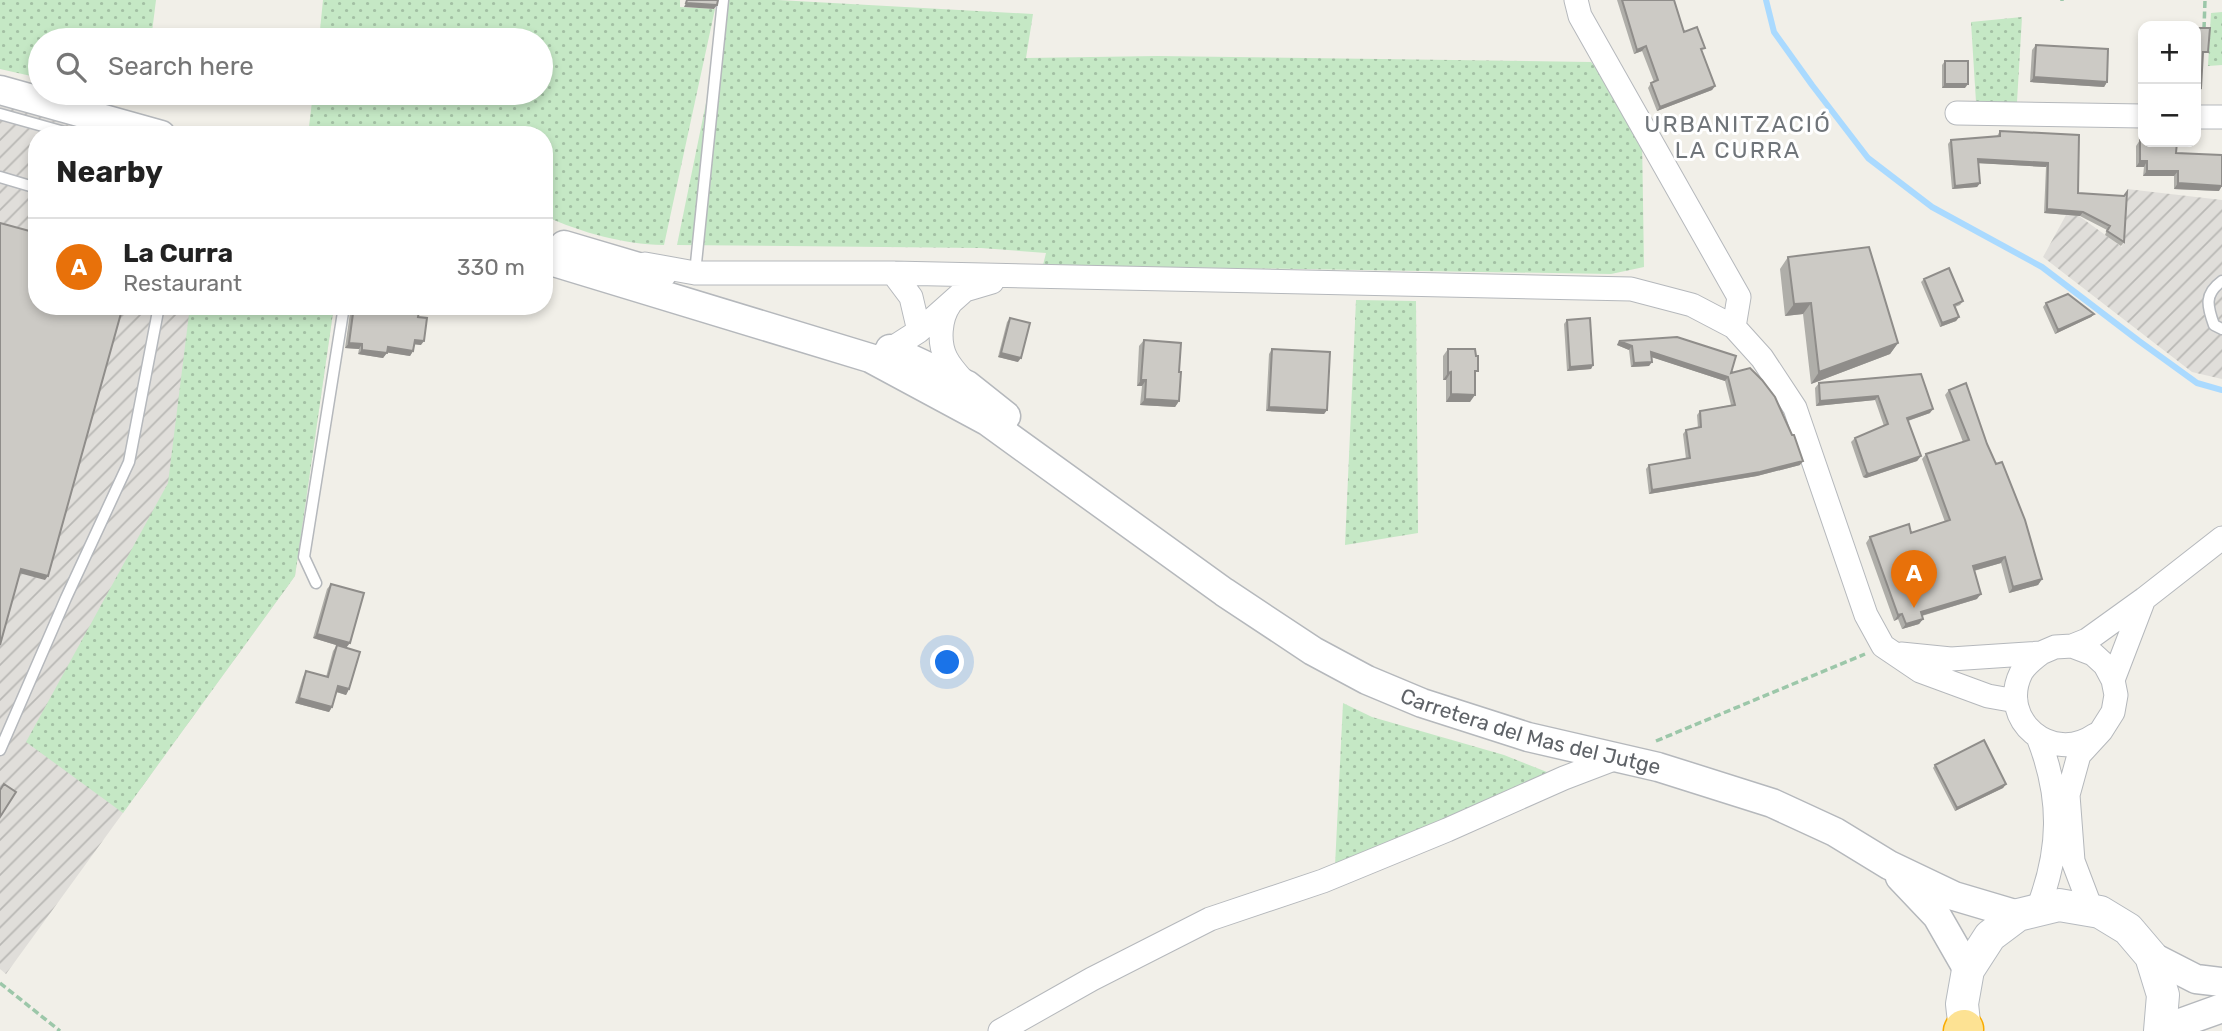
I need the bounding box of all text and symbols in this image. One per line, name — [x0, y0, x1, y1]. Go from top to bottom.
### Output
map controls — [2138, 21, 2201, 147]
button: + — [2138, 21, 2201, 84]
search box — [28, 28, 553, 105]
icon: search — [52, 48, 90, 86]
text: Search here — [108, 51, 254, 82]
button: − — [2138, 84, 2201, 147]
district label: URBANITZACIÓ LA CURRA — [1644, 110, 1832, 164]
text: Nearby — [56, 154, 163, 190]
text: La Curra — [123, 238, 233, 269]
text: A — [71, 253, 87, 281]
text: 330 m — [457, 253, 525, 281]
text: Restaurant — [123, 269, 242, 297]
pin: A — [1891, 550, 1937, 608]
your location — [930, 645, 964, 679]
street label: Carretera del Mas del Jutge — [1397, 682, 1663, 779]

